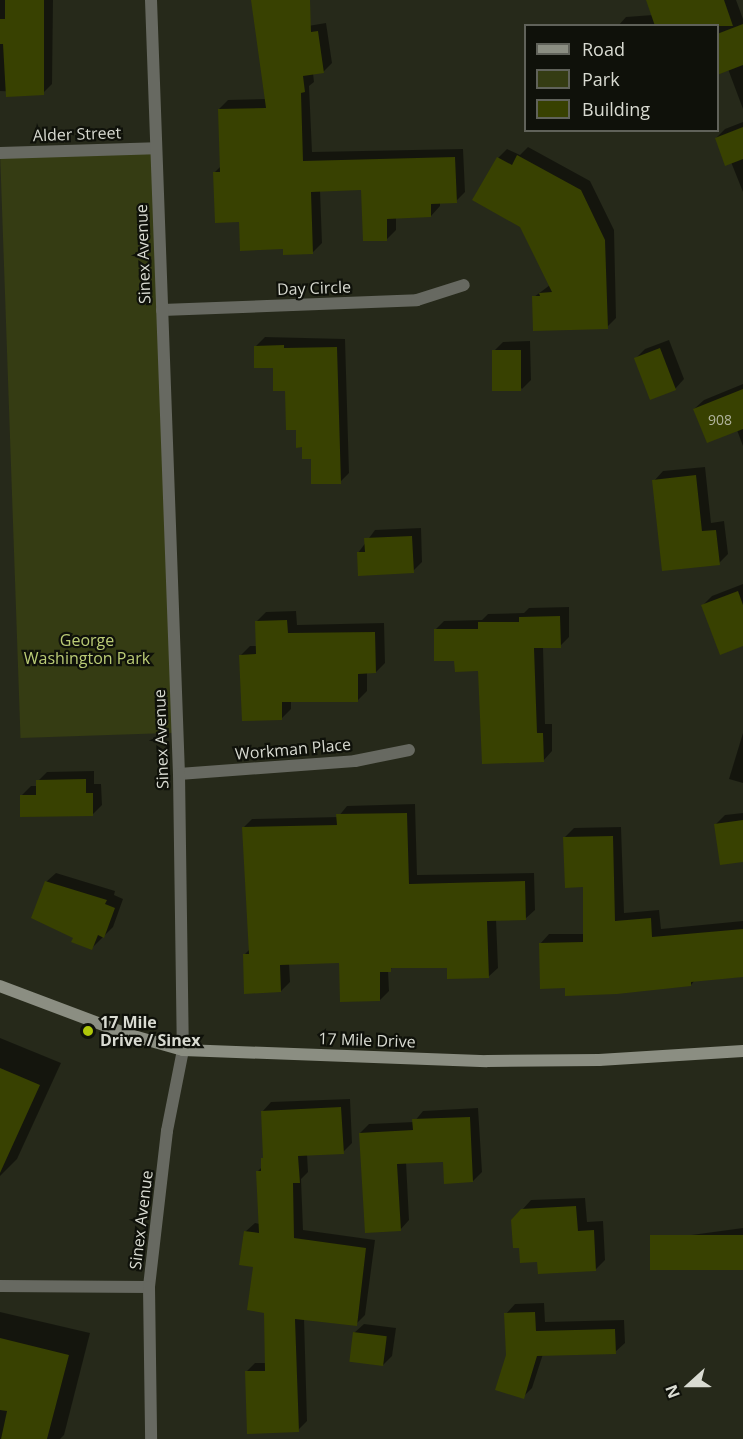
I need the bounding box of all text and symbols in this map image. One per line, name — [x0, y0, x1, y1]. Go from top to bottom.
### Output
legend — [524, 24, 719, 132]
text: Road — [582, 37, 625, 61]
text: Park — [582, 67, 620, 91]
text: Building — [582, 97, 650, 121]
street label: Alder Street — [33, 123, 121, 145]
street label: Sinex Avenue — [132, 204, 154, 304]
street label: Day Circle — [277, 277, 351, 299]
house number: 908 — [708, 412, 732, 428]
park label: George Washington Park — [24, 630, 150, 668]
street label: Sinex Avenue — [150, 689, 172, 789]
street label: Workman Place — [234, 734, 352, 764]
place label: 17 Mile Drive / Sinex — [100, 1012, 200, 1050]
marker: 17 Mile Drive / Sinex — [81, 1024, 95, 1038]
street label: 17 Mile Drive — [318, 1029, 416, 1051]
street label: Sinex Avenue — [125, 1169, 157, 1271]
north arrow — [659, 1355, 719, 1415]
text: N — [660, 1381, 685, 1401]

